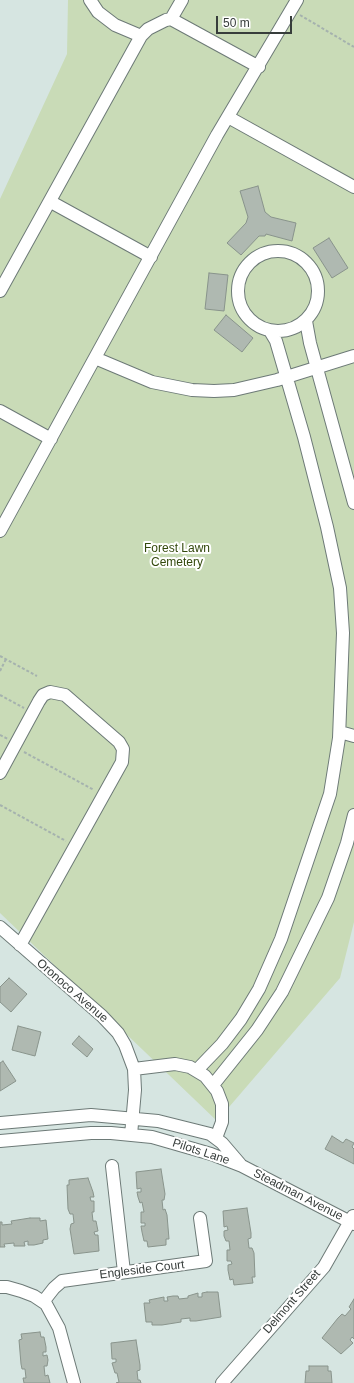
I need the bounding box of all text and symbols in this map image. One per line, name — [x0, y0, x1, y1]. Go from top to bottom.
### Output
scale bar — [218, 8, 294, 34]
text: 50 m — [223, 16, 250, 30]
park label: Forest Lawn Cemetery — [144, 542, 210, 570]
street label: Oronoco Avenue — [33, 956, 111, 1026]
street label: Pilots Lane — [171, 1136, 231, 1168]
street label: Steadman Avenue — [251, 1166, 345, 1224]
street label: Engleside Court — [99, 1258, 185, 1282]
street label: Delmont Street — [260, 1267, 324, 1337]

